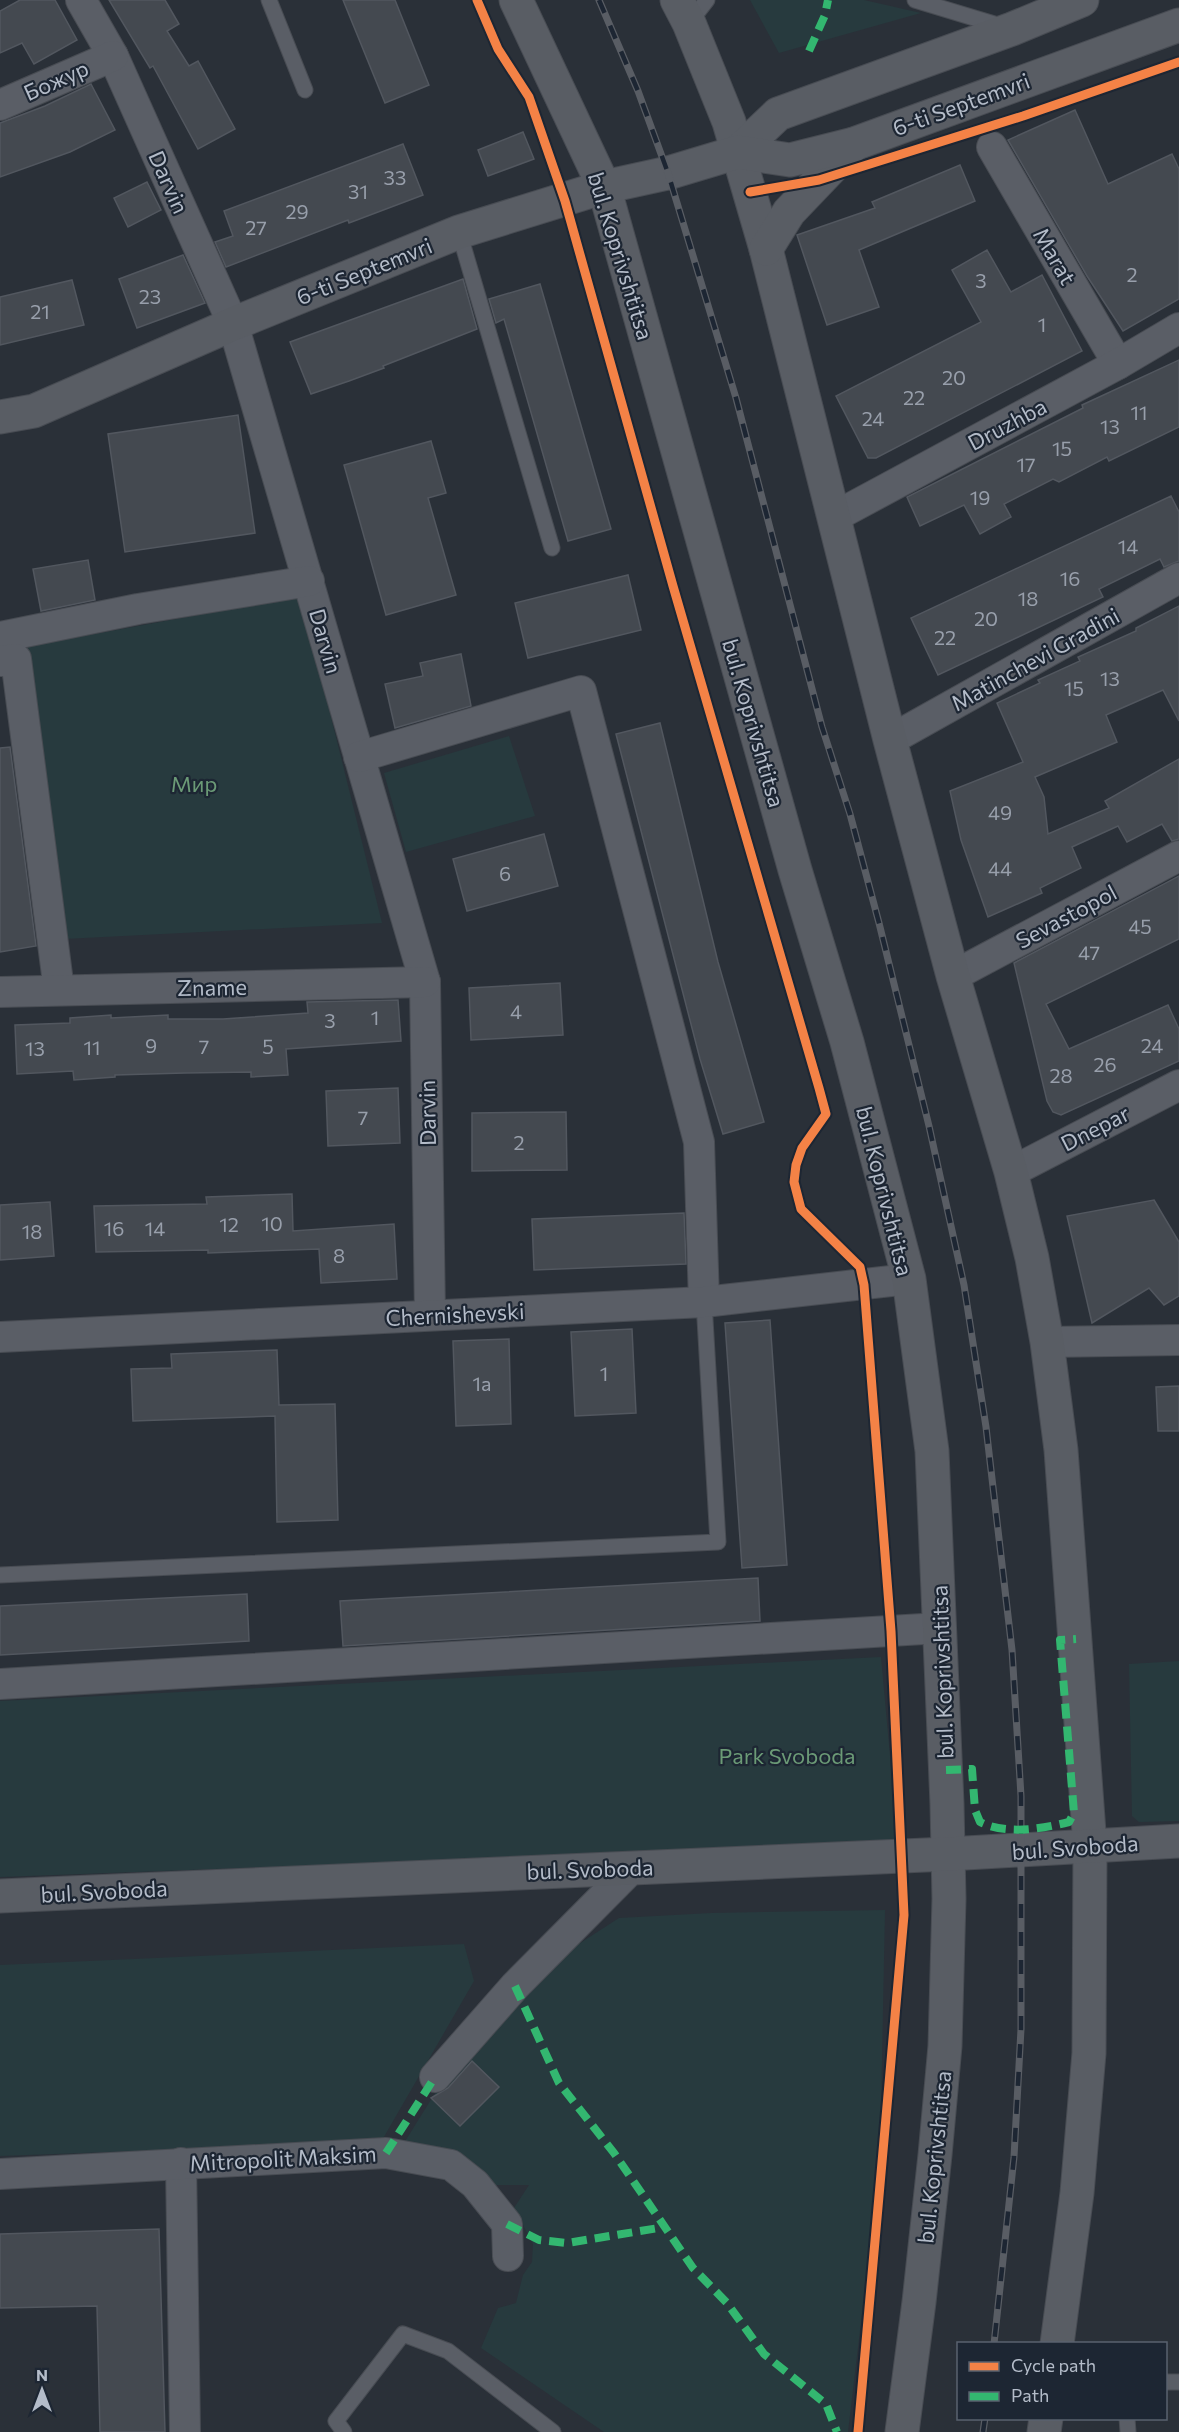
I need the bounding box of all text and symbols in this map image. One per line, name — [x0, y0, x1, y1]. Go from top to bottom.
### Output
street label: Божур — [19, 54, 93, 106]
street label: 6-ti Septemvri — [889, 67, 1033, 141]
street label: Darvin — [143, 146, 195, 218]
house number: 33 — [384, 165, 406, 189]
street label: bul. Koprivshtitsa — [583, 169, 659, 343]
house number: 31 — [348, 179, 368, 203]
house number: 29 — [285, 199, 309, 223]
house number: 27 — [245, 215, 267, 239]
street label: Marat — [1028, 223, 1082, 289]
street label: 6-ti Septemvri — [292, 232, 436, 310]
house number: 2 — [1126, 262, 1138, 286]
house number: 3 — [975, 268, 987, 292]
house number: 23 — [139, 284, 161, 308]
house number: 21 — [30, 299, 50, 323]
house number: 1 — [1038, 312, 1046, 336]
house number: 20 — [942, 365, 966, 389]
house number: 22 — [903, 385, 925, 409]
street label: Druzhba — [963, 392, 1051, 456]
house number: 11 — [1130, 400, 1148, 424]
house number: 24 — [862, 406, 884, 430]
house number: 13 — [1100, 414, 1120, 438]
house number: 15 — [1052, 436, 1072, 460]
house number: 17 — [1016, 452, 1036, 476]
house number: 19 — [970, 485, 990, 509]
house number: 14 — [1118, 534, 1138, 558]
house number: 16 — [1060, 566, 1080, 590]
house number: 18 — [1018, 586, 1038, 610]
street label: Matinchevi Gradini — [946, 602, 1124, 716]
street label: Darvin — [304, 606, 348, 676]
house number: 20 — [974, 606, 998, 630]
house number: 22 — [934, 625, 956, 649]
street label: bul. Koprivshtitsa — [717, 636, 791, 810]
house number: 13 — [1100, 666, 1120, 690]
house number: 15 — [1064, 676, 1084, 700]
park label: Мир — [171, 770, 217, 797]
house number: 49 — [988, 800, 1012, 824]
house number: 44 — [988, 856, 1012, 880]
house number: 6 — [499, 861, 511, 885]
street label: Sevastopol — [1011, 878, 1121, 954]
house number: 45 — [1128, 914, 1152, 938]
house number: 47 — [1078, 940, 1100, 964]
street label: Zname — [177, 973, 247, 1001]
house number: 4 — [510, 999, 522, 1023]
house number: 1 — [371, 1005, 379, 1029]
house number: 3 — [324, 1008, 336, 1032]
house number: 9 — [145, 1033, 157, 1057]
house number: 24 — [1141, 1033, 1163, 1057]
house number: 7 — [199, 1034, 209, 1058]
house number: 5 — [262, 1034, 274, 1058]
house number: 11 — [83, 1035, 101, 1059]
house number: 13 — [25, 1036, 45, 1060]
house number: 26 — [1093, 1052, 1117, 1076]
house number: 28 — [1049, 1063, 1073, 1087]
street label: Darvin — [413, 1080, 441, 1146]
street label: Dnepar — [1056, 1099, 1134, 1157]
street label: bul. Koprivshtitsa — [851, 1103, 919, 1279]
house number: 7 — [358, 1105, 368, 1129]
house number: 2 — [513, 1130, 525, 1154]
house number: 10 — [261, 1211, 283, 1235]
house number: 12 — [219, 1212, 239, 1236]
house number: 16 — [104, 1216, 124, 1240]
house number: 14 — [145, 1216, 165, 1240]
house number: 18 — [22, 1219, 42, 1243]
house number: 8 — [333, 1243, 345, 1267]
street label: Chernishevski — [385, 1297, 525, 1331]
house number: 1 — [600, 1361, 608, 1385]
house number: 1a — [472, 1371, 492, 1395]
street label: bul. Koprivshtitsa — [925, 1585, 959, 1759]
park label: Park Svoboda — [718, 1742, 856, 1769]
street label: bul. Svoboda — [1011, 1829, 1139, 1865]
street label: bul. Svoboda — [526, 1853, 654, 1885]
street label: bul. Svoboda — [40, 1874, 168, 1908]
street label: bul. Koprivshtitsa — [911, 2069, 957, 2245]
street label: Mitropolit Maksim — [189, 2140, 377, 2176]
legend — [957, 2342, 1167, 2420]
text: Cycle path — [1011, 2354, 1096, 2376]
north arrow — [12, 2360, 72, 2420]
text: N — [36, 2365, 48, 2384]
text: Path — [1011, 2384, 1049, 2406]

